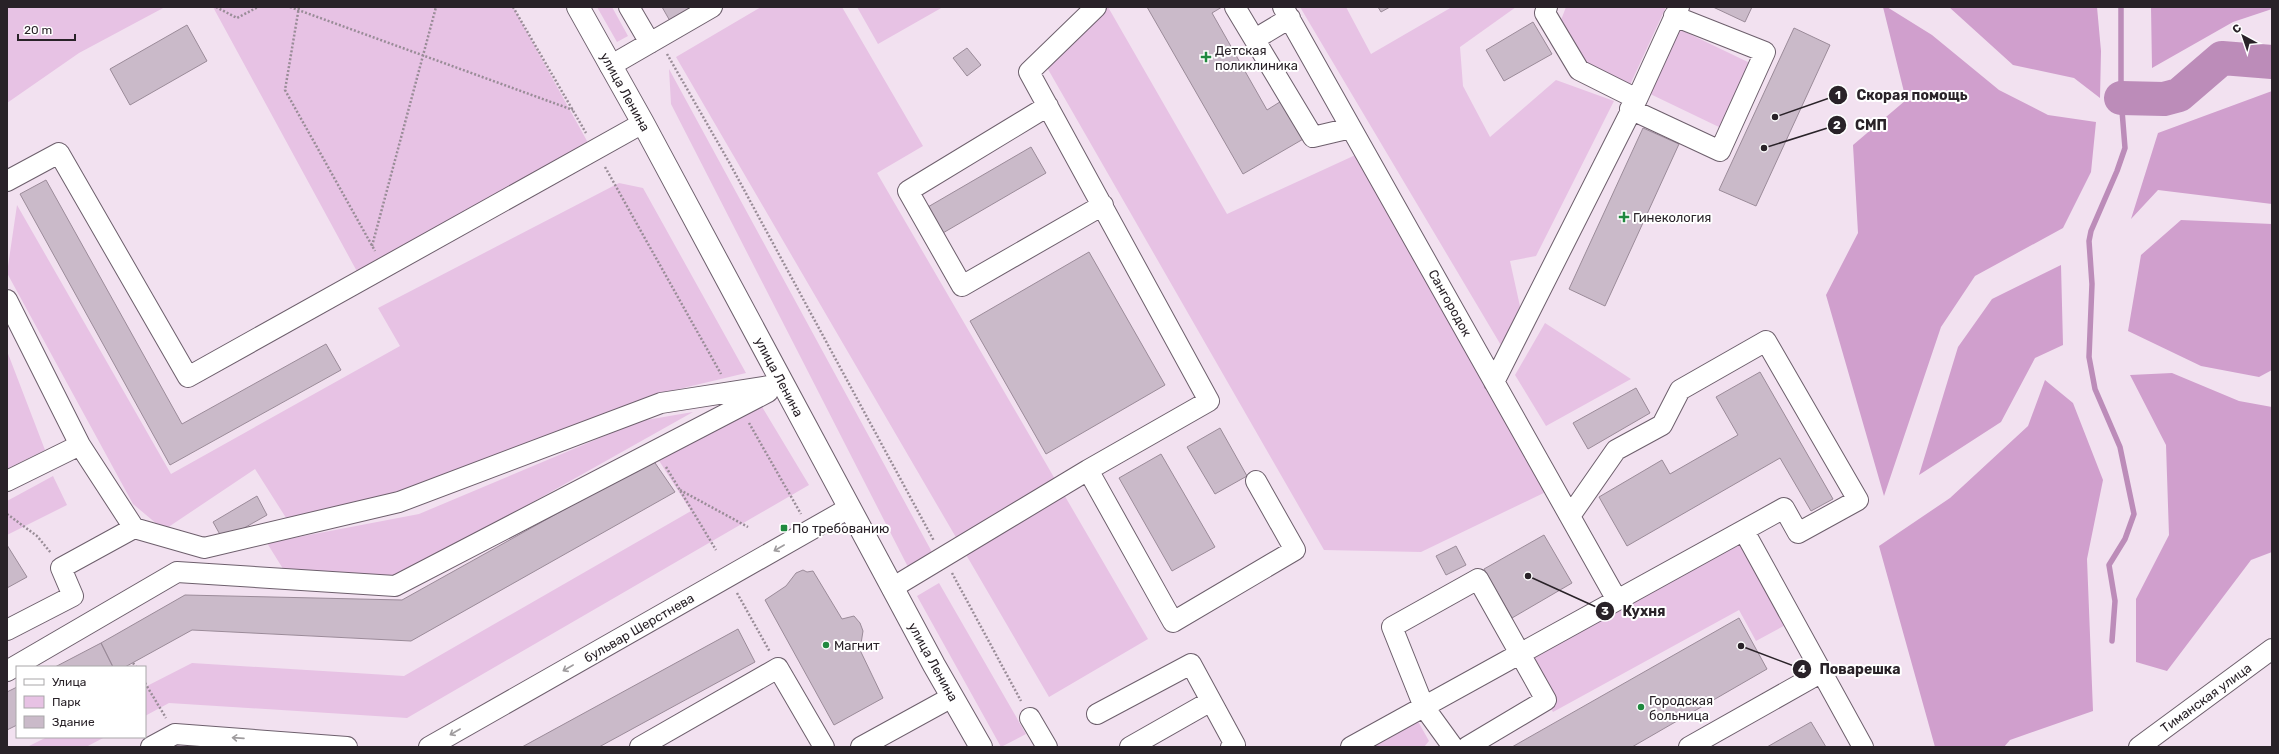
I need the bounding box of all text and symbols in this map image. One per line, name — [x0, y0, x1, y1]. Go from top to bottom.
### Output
scale bar — [18, 16, 75, 42]
north arrow — [2223, 16, 2263, 56]
text: С — [2230, 21, 2244, 36]
text: 20 m — [24, 23, 52, 37]
place label: Детская поликлиника — [1215, 43, 1298, 73]
street label: улица Ленина — [597, 50, 653, 134]
marker: Детская поликлиника — [1200, 51, 1212, 63]
callout: Скорая помощь — [1828, 82, 1975, 108]
text: Скорая помощь — [1857, 87, 1968, 104]
text: 1 — [1835, 88, 1841, 102]
callout: СМП — [1827, 112, 1895, 138]
text: СМП — [1855, 117, 1887, 134]
text: 2 — [1833, 118, 1841, 132]
place label: Гинекология — [1633, 210, 1711, 225]
marker: Гинекология — [1618, 211, 1630, 223]
street label: Сангородок — [1425, 267, 1475, 339]
street label: улица Ленина — [752, 335, 806, 419]
place label: По требованию — [792, 521, 889, 536]
marker: По требованию — [779, 523, 789, 533]
one-way arrow — [773, 545, 785, 553]
street label: бульвар Шерстнева — [581, 590, 697, 666]
callout: Кухня — [1595, 598, 1674, 624]
text: Кухня — [1622, 603, 1666, 620]
text: 3 — [1601, 604, 1609, 618]
street label: улица Ленина — [905, 620, 961, 704]
place label: Магнит — [834, 638, 880, 653]
marker: Магнит — [821, 640, 831, 650]
callout: Поварешка — [1792, 656, 1909, 682]
street label: Тиманская улица — [2158, 660, 2254, 736]
text: Поварешка — [1819, 661, 1901, 678]
text: 4 — [1798, 662, 1806, 676]
one-way arrow — [562, 665, 574, 672]
legend — [16, 666, 146, 738]
text: Улица — [52, 675, 86, 689]
place label: Городская больница — [1649, 693, 1713, 723]
text: Парк — [52, 695, 81, 709]
marker: Городская больница — [1636, 702, 1646, 712]
text: Здание — [52, 715, 95, 729]
one-way arrow — [449, 729, 461, 737]
one-way arrow — [232, 735, 245, 742]

